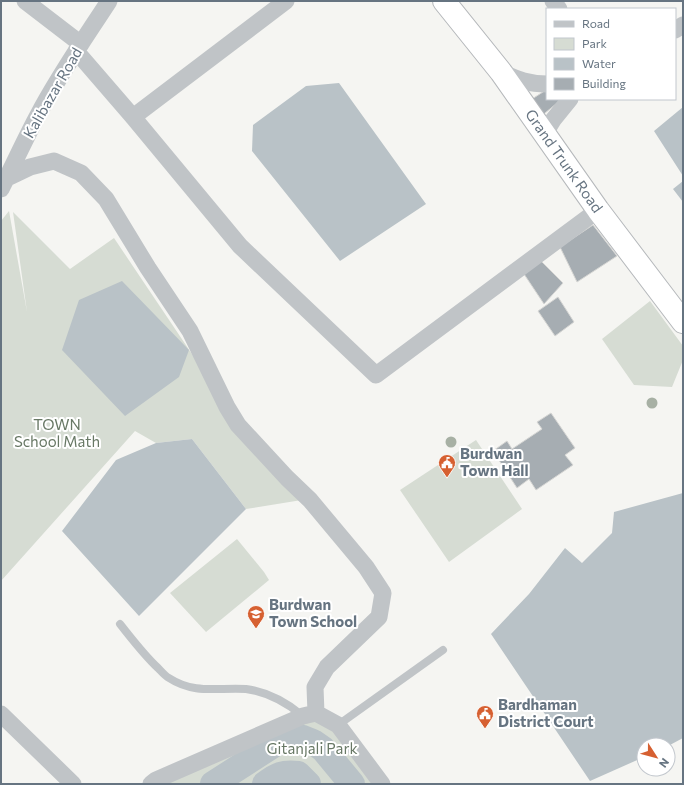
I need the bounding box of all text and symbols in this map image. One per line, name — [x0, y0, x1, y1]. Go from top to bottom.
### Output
legend — [546, 8, 676, 100]
text: Road — [582, 16, 610, 30]
text: Park — [582, 36, 608, 50]
street label: Kalibazar Road — [19, 44, 85, 141]
text: Water — [582, 56, 616, 70]
text: Building — [582, 76, 626, 90]
street label: Grand Trunk Road — [522, 105, 607, 216]
park label: TOWN School Math — [14, 415, 100, 450]
place label: Burdwan Town Hall — [460, 444, 529, 479]
public building icon: Burdwan Town Hall — [437, 453, 457, 478]
place label: Burdwan Town School — [269, 595, 357, 630]
school or university icon: Burdwan Town School — [246, 604, 266, 629]
place label: Bardhaman District Court — [498, 695, 594, 730]
public building icon: Bardhaman District Court — [475, 704, 495, 729]
north arrow — [636, 737, 676, 777]
park label: Gitanjali Park — [266, 739, 358, 757]
text: N — [657, 756, 672, 770]

